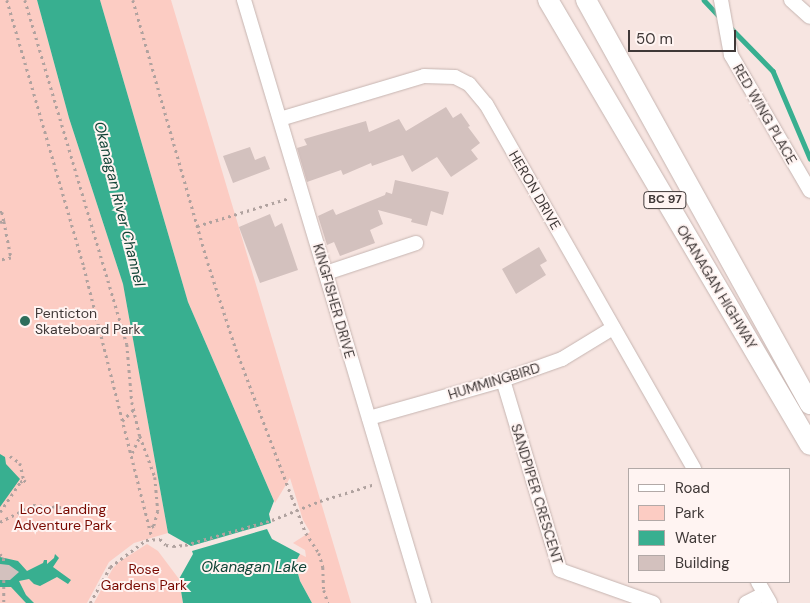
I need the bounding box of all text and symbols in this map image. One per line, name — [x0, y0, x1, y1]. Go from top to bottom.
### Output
scale bar — [630, 20, 738, 52]
text: 50 m — [636, 29, 673, 49]
street label: RED WING PLACE — [730, 61, 800, 167]
water label: Okanagan River Channel — [90, 120, 148, 288]
street label: HERON DRIVE — [506, 147, 564, 233]
road number: BC 97 — [642, 190, 688, 210]
street label: OKANAGAN HIGHWAY — [673, 222, 761, 352]
street label: KINGFISHER DRIVE — [310, 242, 358, 360]
place label: Penticton Skateboard Park — [35, 305, 141, 338]
marker: Penticton Skateboard Park — [19, 315, 31, 327]
street label: HUMMINGBIRD — [446, 359, 542, 403]
street label: SANDPIPER CRESCENT — [508, 422, 566, 566]
legend — [628, 468, 790, 583]
text: Road — [675, 478, 710, 498]
park label: Loco Landing Adventure Park — [14, 501, 112, 534]
text: Park — [675, 503, 705, 523]
text: Water — [675, 528, 716, 548]
text: Building — [675, 553, 730, 573]
water label: Okanagan Lake — [201, 559, 307, 577]
park label: Rose Gardens Park — [101, 561, 187, 594]

